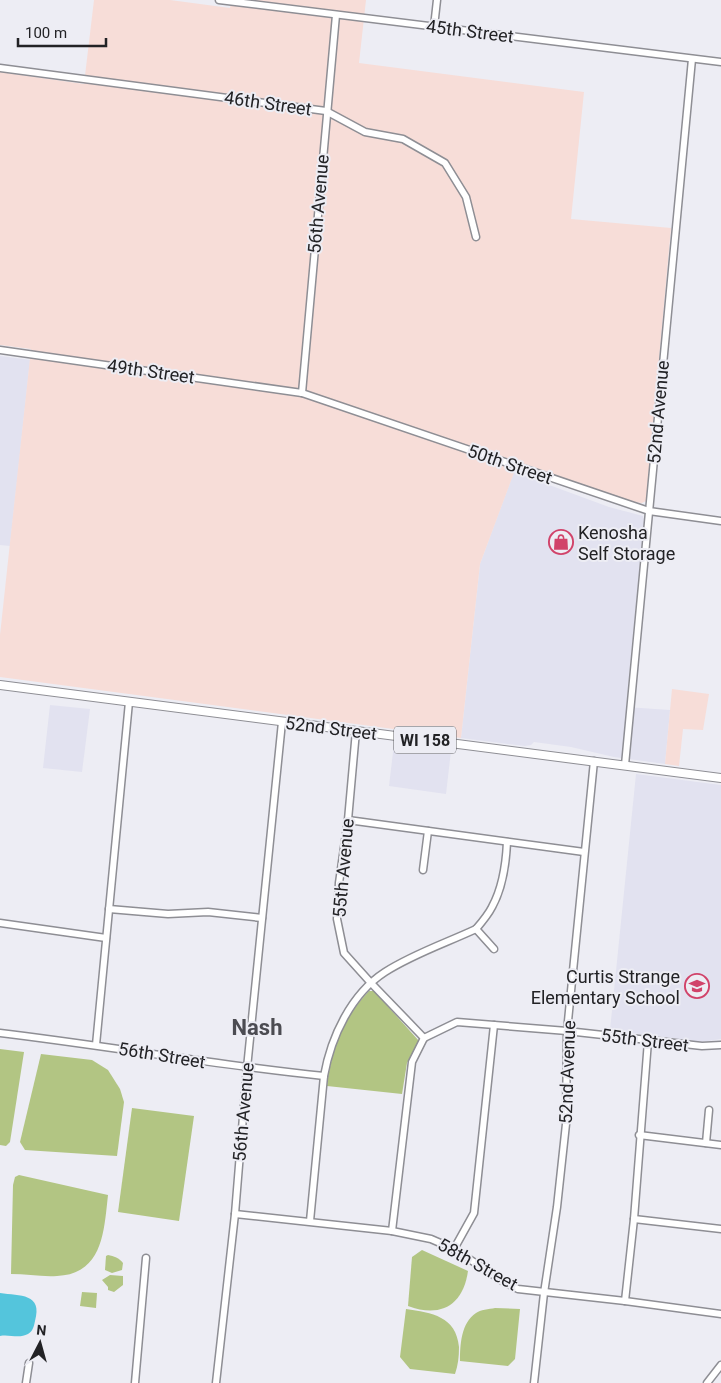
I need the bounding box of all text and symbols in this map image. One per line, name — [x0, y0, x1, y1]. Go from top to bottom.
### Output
scale bar — [18, 15, 105, 47]
street label: 45th Street — [425, 15, 515, 47]
text: 100 m — [25, 24, 67, 42]
street label: 46th Street — [223, 86, 313, 120]
street label: 56th Avenue — [303, 154, 333, 254]
street label: 49th Street — [106, 354, 196, 388]
street label: 52nd Avenue — [643, 359, 673, 465]
street label: 50th Street — [465, 440, 555, 488]
place label: Kenosha Self Storage — [578, 522, 675, 564]
shop icon: Kenosha Self Storage — [548, 529, 574, 555]
street label: 52nd Street — [284, 712, 378, 744]
road number: WI 158 — [394, 726, 456, 754]
street label: 55th Avenue — [328, 818, 358, 918]
place label: Curtis Strange Elementary School — [531, 966, 680, 1008]
school or university icon: Curtis Strange Elementary School — [684, 973, 710, 999]
district label: Nash — [232, 1015, 282, 1040]
street label: 52nd Avenue — [555, 1020, 579, 1124]
street label: 55th Street — [600, 1024, 690, 1056]
street label: 56th Street — [117, 1038, 207, 1072]
street label: 56th Avenue — [228, 1062, 258, 1162]
street label: 58th Street — [434, 1233, 522, 1295]
north arrow — [15, 1318, 65, 1368]
text: N — [36, 1322, 47, 1339]

